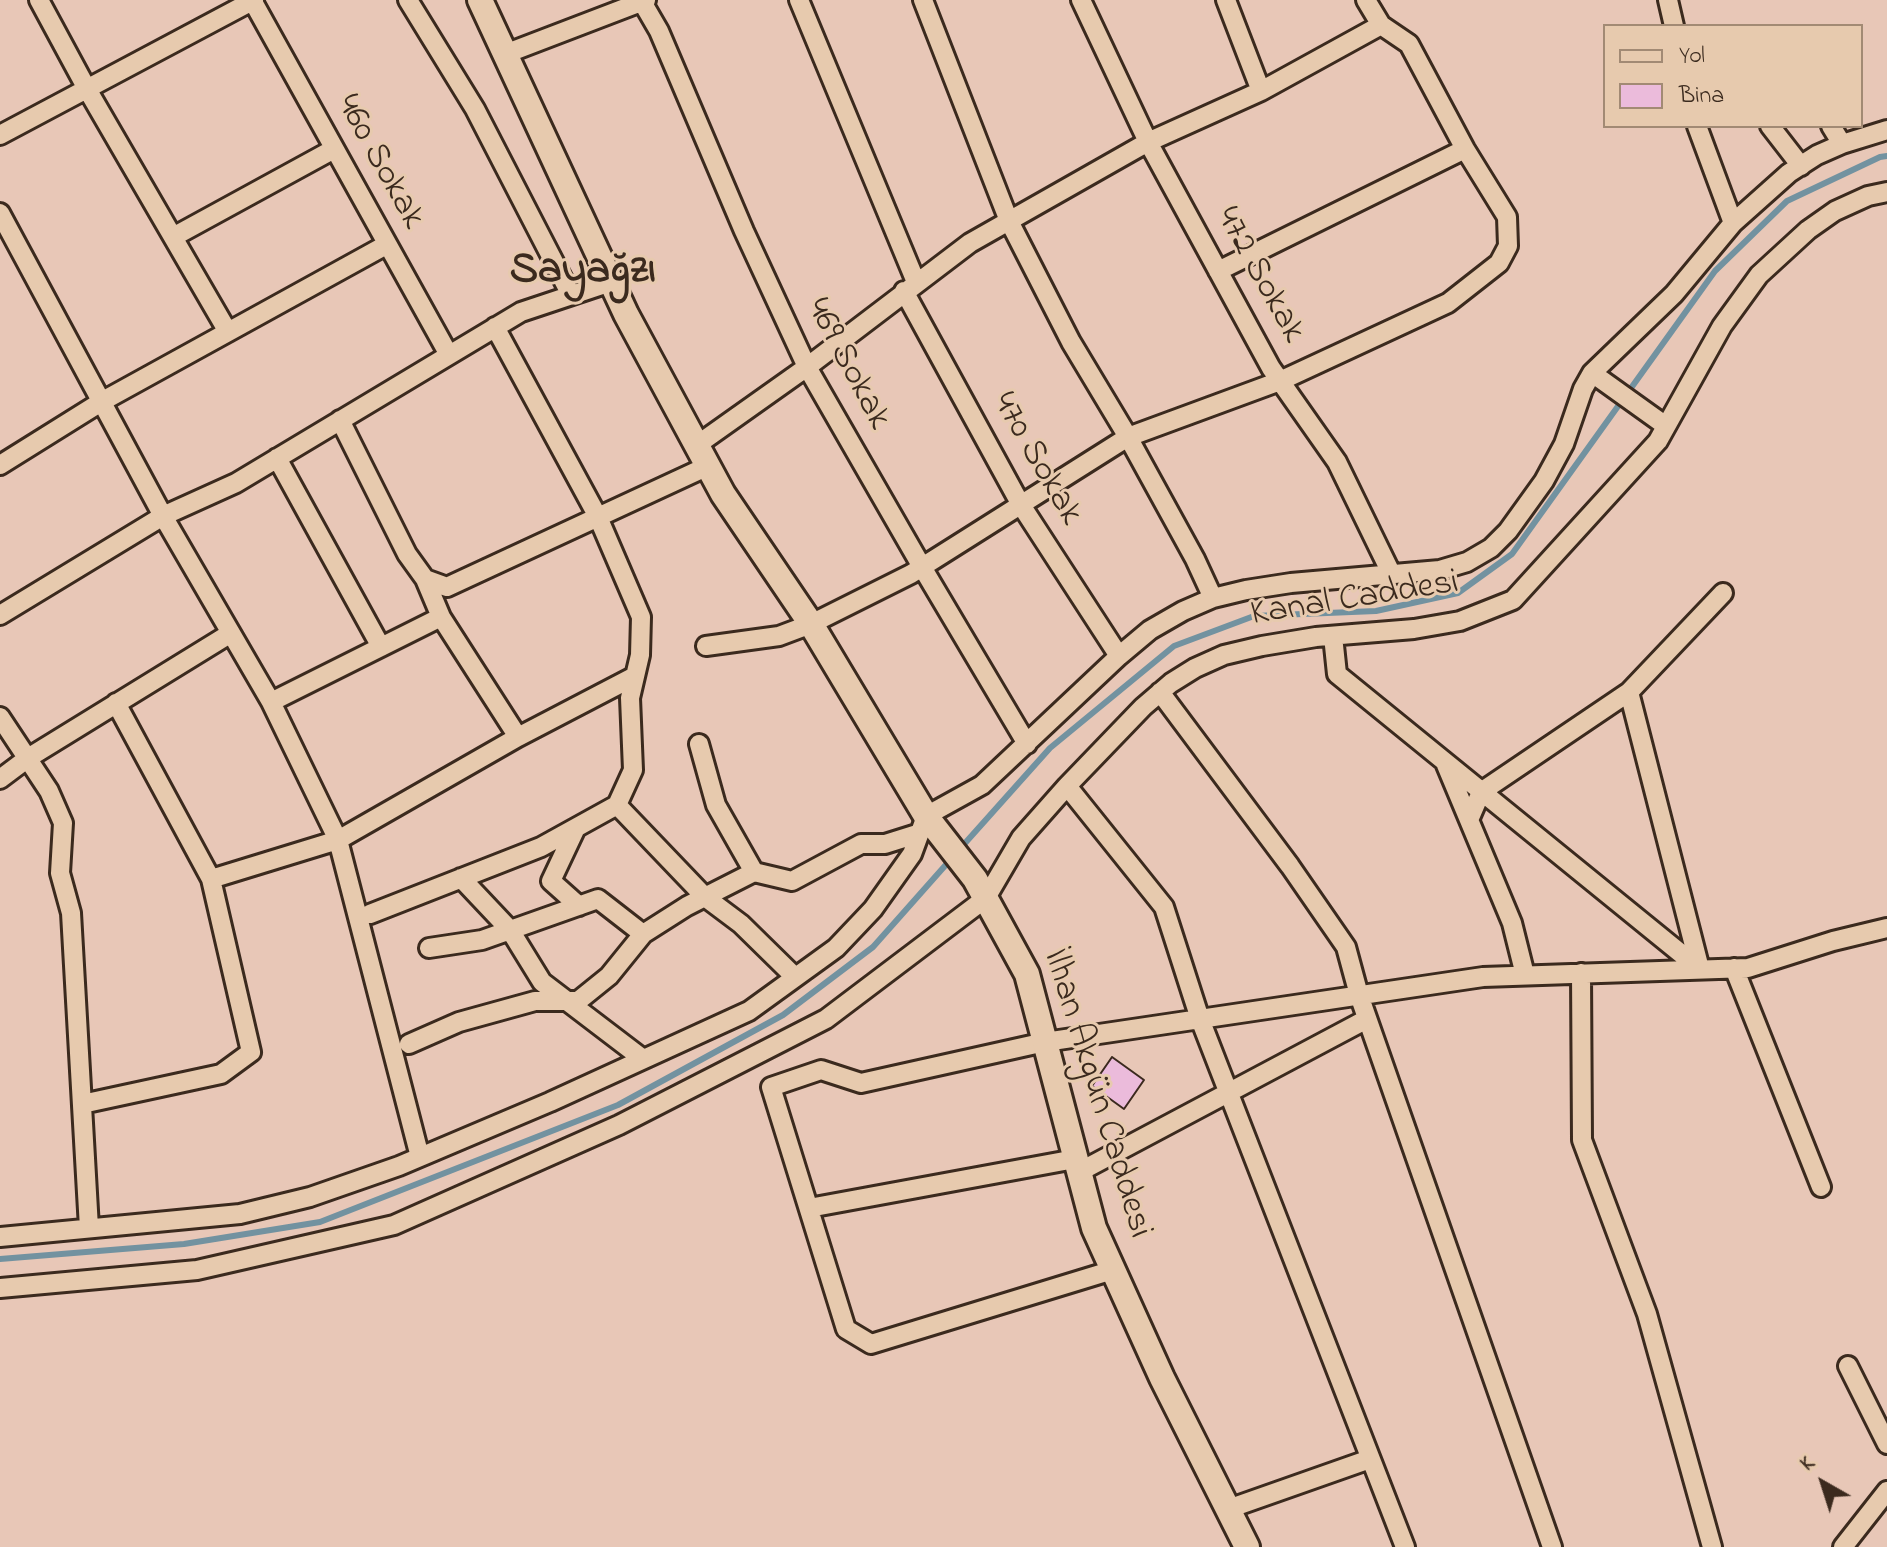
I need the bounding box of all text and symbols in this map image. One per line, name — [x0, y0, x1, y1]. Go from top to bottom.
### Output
legend — [1603, 24, 1863, 128]
text: Yol — [1679, 39, 1705, 74]
text: Bina — [1679, 79, 1724, 114]
street label: 460 Sokak — [323, 88, 433, 238]
street label: 472 Sokak — [1203, 201, 1313, 351]
district label: Sayağzı — [510, 248, 656, 300]
street label: 469 Sokak — [794, 292, 898, 438]
street label: 470 Sokak — [980, 386, 1090, 534]
street label: Kanal Caddesi — [1248, 563, 1462, 639]
street label: İlhan Akgün Caddesi — [1031, 944, 1159, 1244]
north arrow — [1783, 1443, 1863, 1523]
text: K — [1794, 1449, 1822, 1480]

